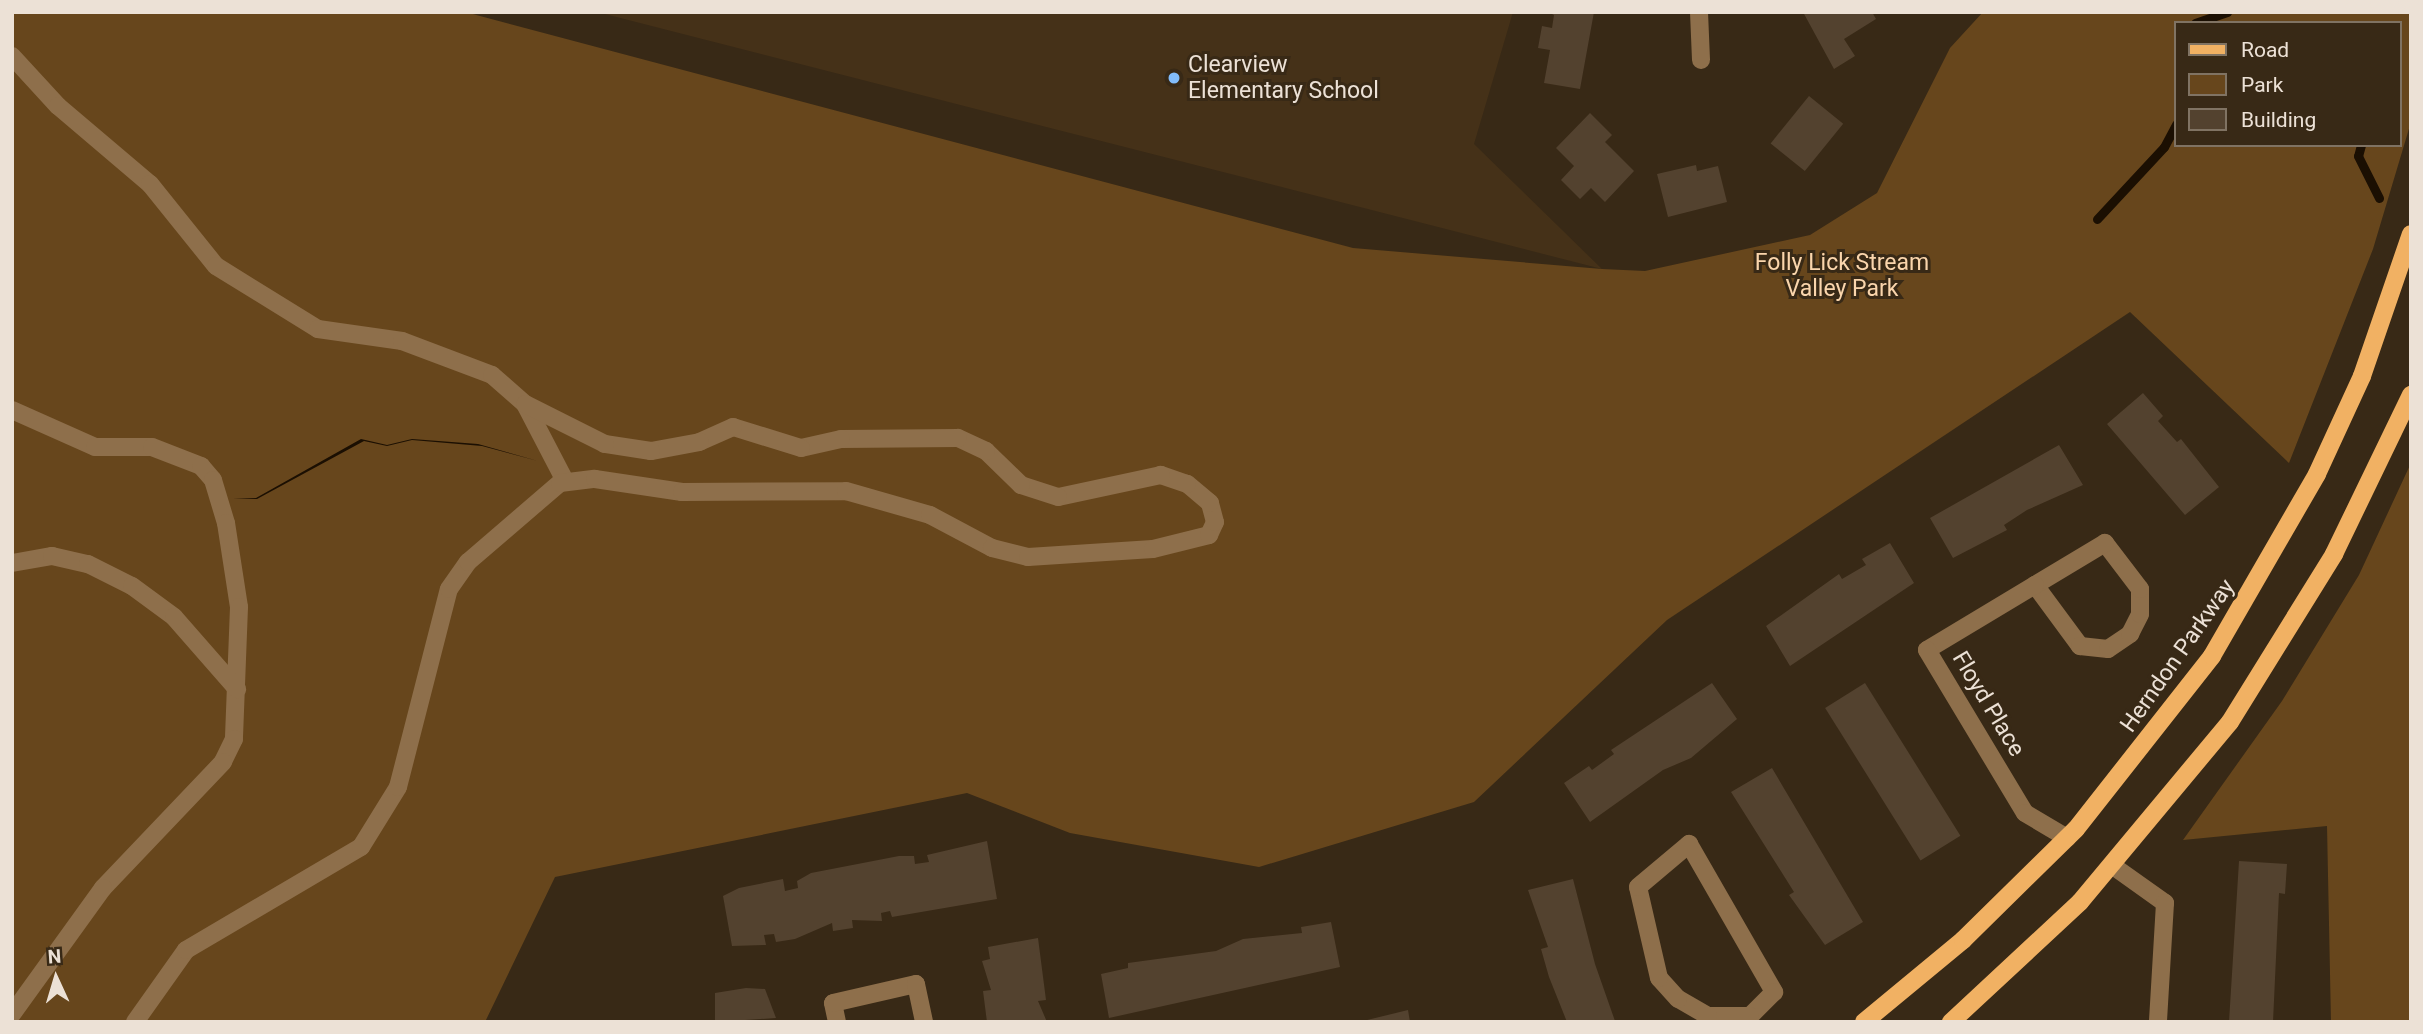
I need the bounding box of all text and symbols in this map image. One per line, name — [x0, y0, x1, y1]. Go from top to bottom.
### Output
legend — [2174, 21, 2402, 147]
text: Road — [2241, 38, 2289, 62]
place label: Clearview Elementary School — [1188, 51, 1379, 105]
marker: Clearview Elementary School — [1166, 70, 1182, 86]
text: Park — [2241, 73, 2283, 97]
text: Building — [2241, 108, 2316, 132]
park label: Folly Lick Stream Valley Park — [1755, 249, 1929, 303]
street label: Herndon Parkway — [2115, 574, 2241, 738]
street label: Floyd Place — [1946, 647, 2030, 761]
north arrow — [21, 943, 91, 1013]
text: N — [47, 945, 62, 968]

